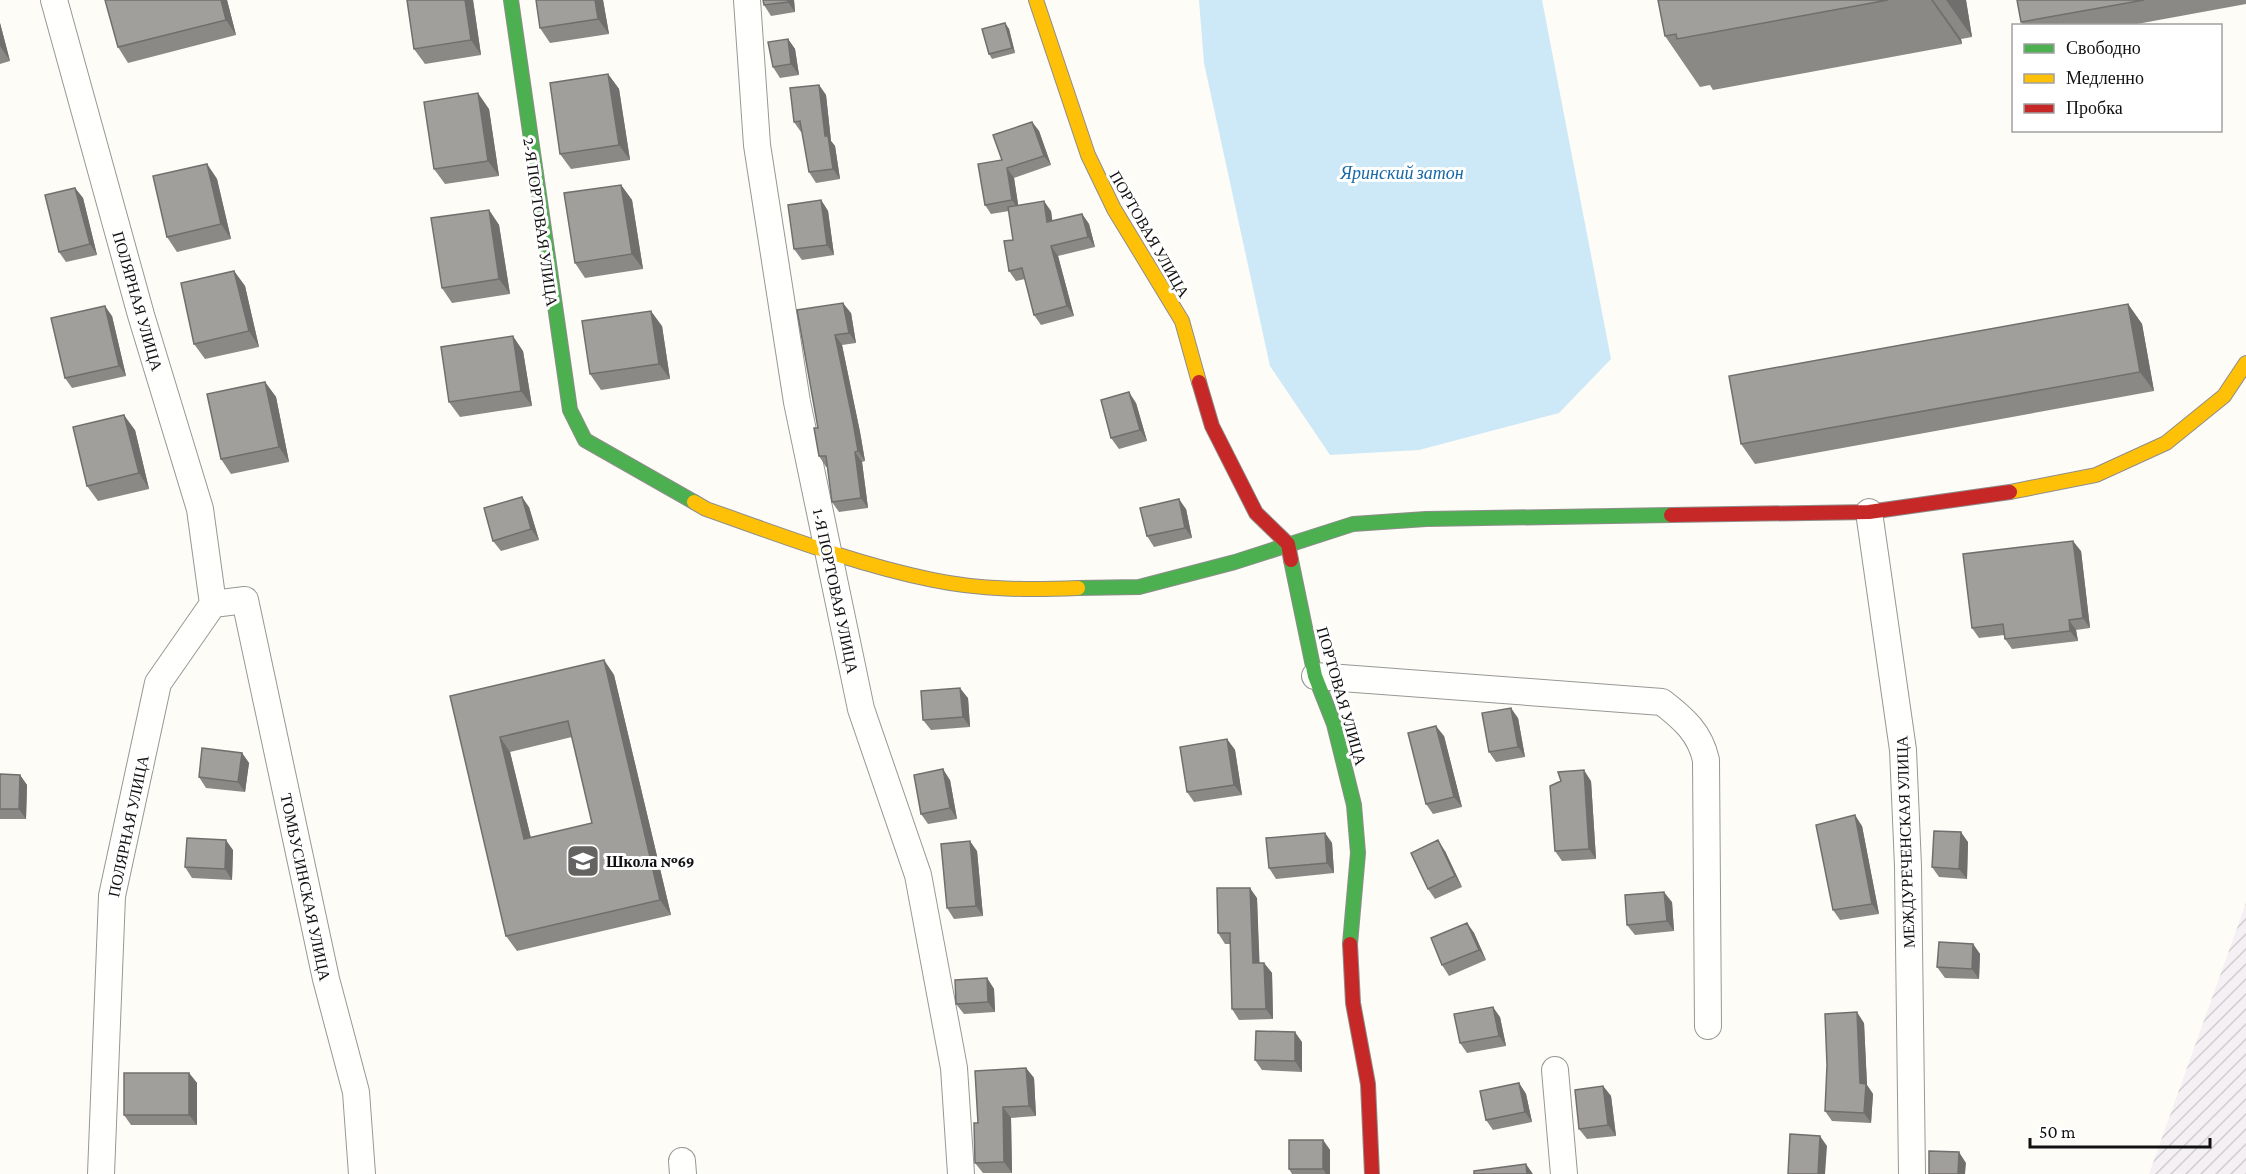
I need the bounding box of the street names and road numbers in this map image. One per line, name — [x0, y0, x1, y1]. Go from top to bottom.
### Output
street label: 2-Я ПОРТОВАЯ УЛИЦА — [519, 137, 561, 308]
street label: ПОРТОВАЯ УЛИЦА — [1106, 168, 1193, 301]
street label: ПОЛЯРНАЯ УЛИЦА — [108, 229, 166, 374]
street label: 1-Я ПОРТОВАЯ УЛИЦА — [809, 507, 861, 676]
street label: ПОРТОВАЯ УЛИЦА — [1313, 625, 1370, 768]
street label: МЕЖДУРЕЧЕНСКАЯ УЛИЦА — [1893, 735, 1919, 949]
street label: ПОЛЯРНАЯ УЛИЦА — [105, 753, 153, 899]
street label: ТОМЬУСИНСКАЯ УЛИЦА — [276, 792, 334, 983]

